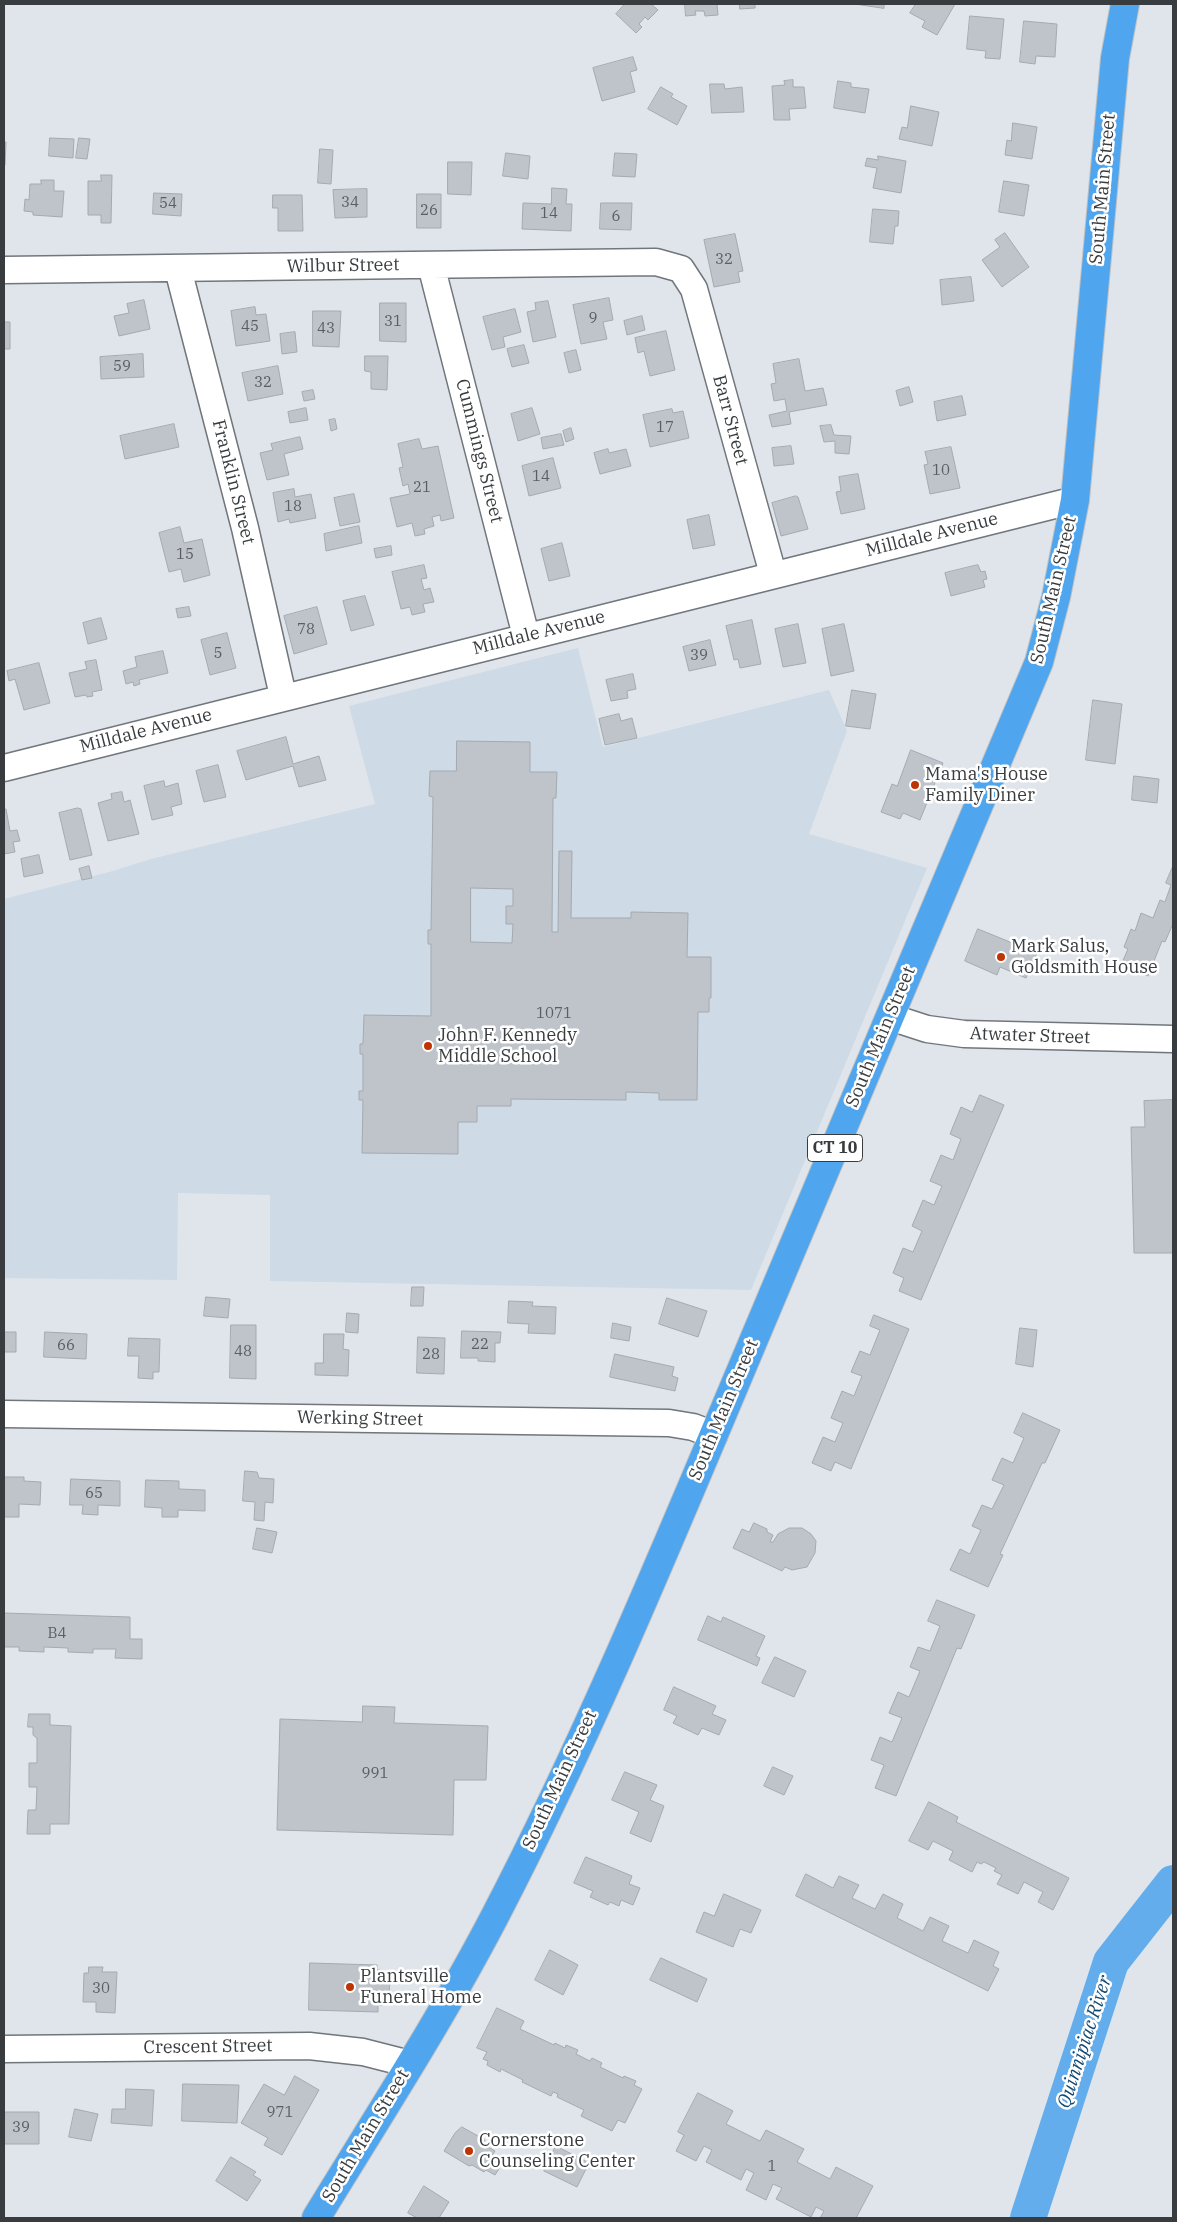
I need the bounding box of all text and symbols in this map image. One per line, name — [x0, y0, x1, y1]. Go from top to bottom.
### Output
street label: South Main Street — [1086, 113, 1120, 265]
house number: 34 — [341, 194, 359, 212]
house number: 54 — [159, 195, 177, 213]
house number: 26 — [420, 202, 438, 220]
house number: 14 — [540, 205, 558, 223]
house number: 6 — [612, 208, 620, 226]
house number: 32 — [715, 251, 733, 269]
street label: Wilbur Street — [286, 254, 400, 278]
house number: 9 — [589, 310, 597, 328]
house number: 31 — [384, 313, 402, 331]
house number: 45 — [241, 318, 259, 336]
house number: 43 — [317, 320, 335, 338]
house number: 59 — [113, 358, 131, 376]
street label: Barr Street — [708, 372, 752, 468]
house number: 32 — [254, 374, 272, 392]
street label: Cummings Street — [451, 377, 507, 525]
street label: Franklin Street — [207, 417, 259, 547]
house number: 17 — [656, 419, 674, 437]
house number: 10 — [932, 462, 950, 480]
house number: 14 — [532, 468, 550, 486]
house number: 21 — [413, 479, 431, 497]
house number: 18 — [284, 498, 302, 516]
street label: Milldale Avenue — [864, 508, 1000, 562]
street label: South Main Street — [1026, 514, 1082, 666]
house number: 15 — [176, 546, 194, 564]
street label: Milldale Avenue — [471, 606, 607, 660]
house number: 78 — [297, 621, 315, 639]
house number: 5 — [214, 645, 222, 663]
house number: 39 — [690, 647, 708, 665]
street label: Milldale Avenue — [78, 704, 214, 758]
place label: Mama's House Family Diner — [925, 764, 1048, 806]
marker: Mama's House Family Diner — [909, 779, 921, 791]
place label: Mark Salus, Goldsmith House — [1011, 936, 1158, 979]
marker: Mark Salus, Goldsmith House — [995, 951, 1007, 963]
street label: South Main Street — [842, 963, 920, 1111]
house number: 1071 — [536, 1005, 572, 1023]
street label: Atwater Street — [969, 1023, 1091, 1049]
place label: John F. Kennedy Middle School — [438, 1025, 577, 1068]
marker: John F. Kennedy Middle School — [422, 1040, 434, 1052]
road number: CT 10 — [808, 1134, 862, 1162]
house number: 22 — [471, 1336, 489, 1354]
street label: South Main Street — [685, 1336, 763, 1484]
house number: 66 — [57, 1337, 75, 1355]
house number: 48 — [234, 1343, 252, 1361]
house number: 28 — [422, 1346, 440, 1364]
street label: Werking Street — [297, 1407, 423, 1431]
house number: 65 — [85, 1485, 103, 1503]
house number: B4 — [47, 1625, 67, 1643]
street label: South Main Street — [518, 1707, 602, 1853]
house number: 991 — [362, 1765, 388, 1783]
place label: Plantsville Funeral Home — [360, 1966, 482, 2008]
water label: Quinnipiac River — [1053, 1973, 1117, 2111]
house number: 30 — [92, 1980, 110, 1998]
marker: Plantsville Funeral Home — [344, 1981, 356, 1993]
street label: Crescent Street — [143, 2035, 273, 2059]
street label: South Main Street — [318, 2066, 414, 2206]
house number: 971 — [267, 2104, 293, 2122]
house number: 39 — [12, 2119, 30, 2137]
place label: Cornerstone Counseling Center — [479, 2130, 635, 2172]
marker: Cornerstone Counseling Center — [463, 2145, 475, 2157]
house number: 1 — [768, 2158, 776, 2176]

